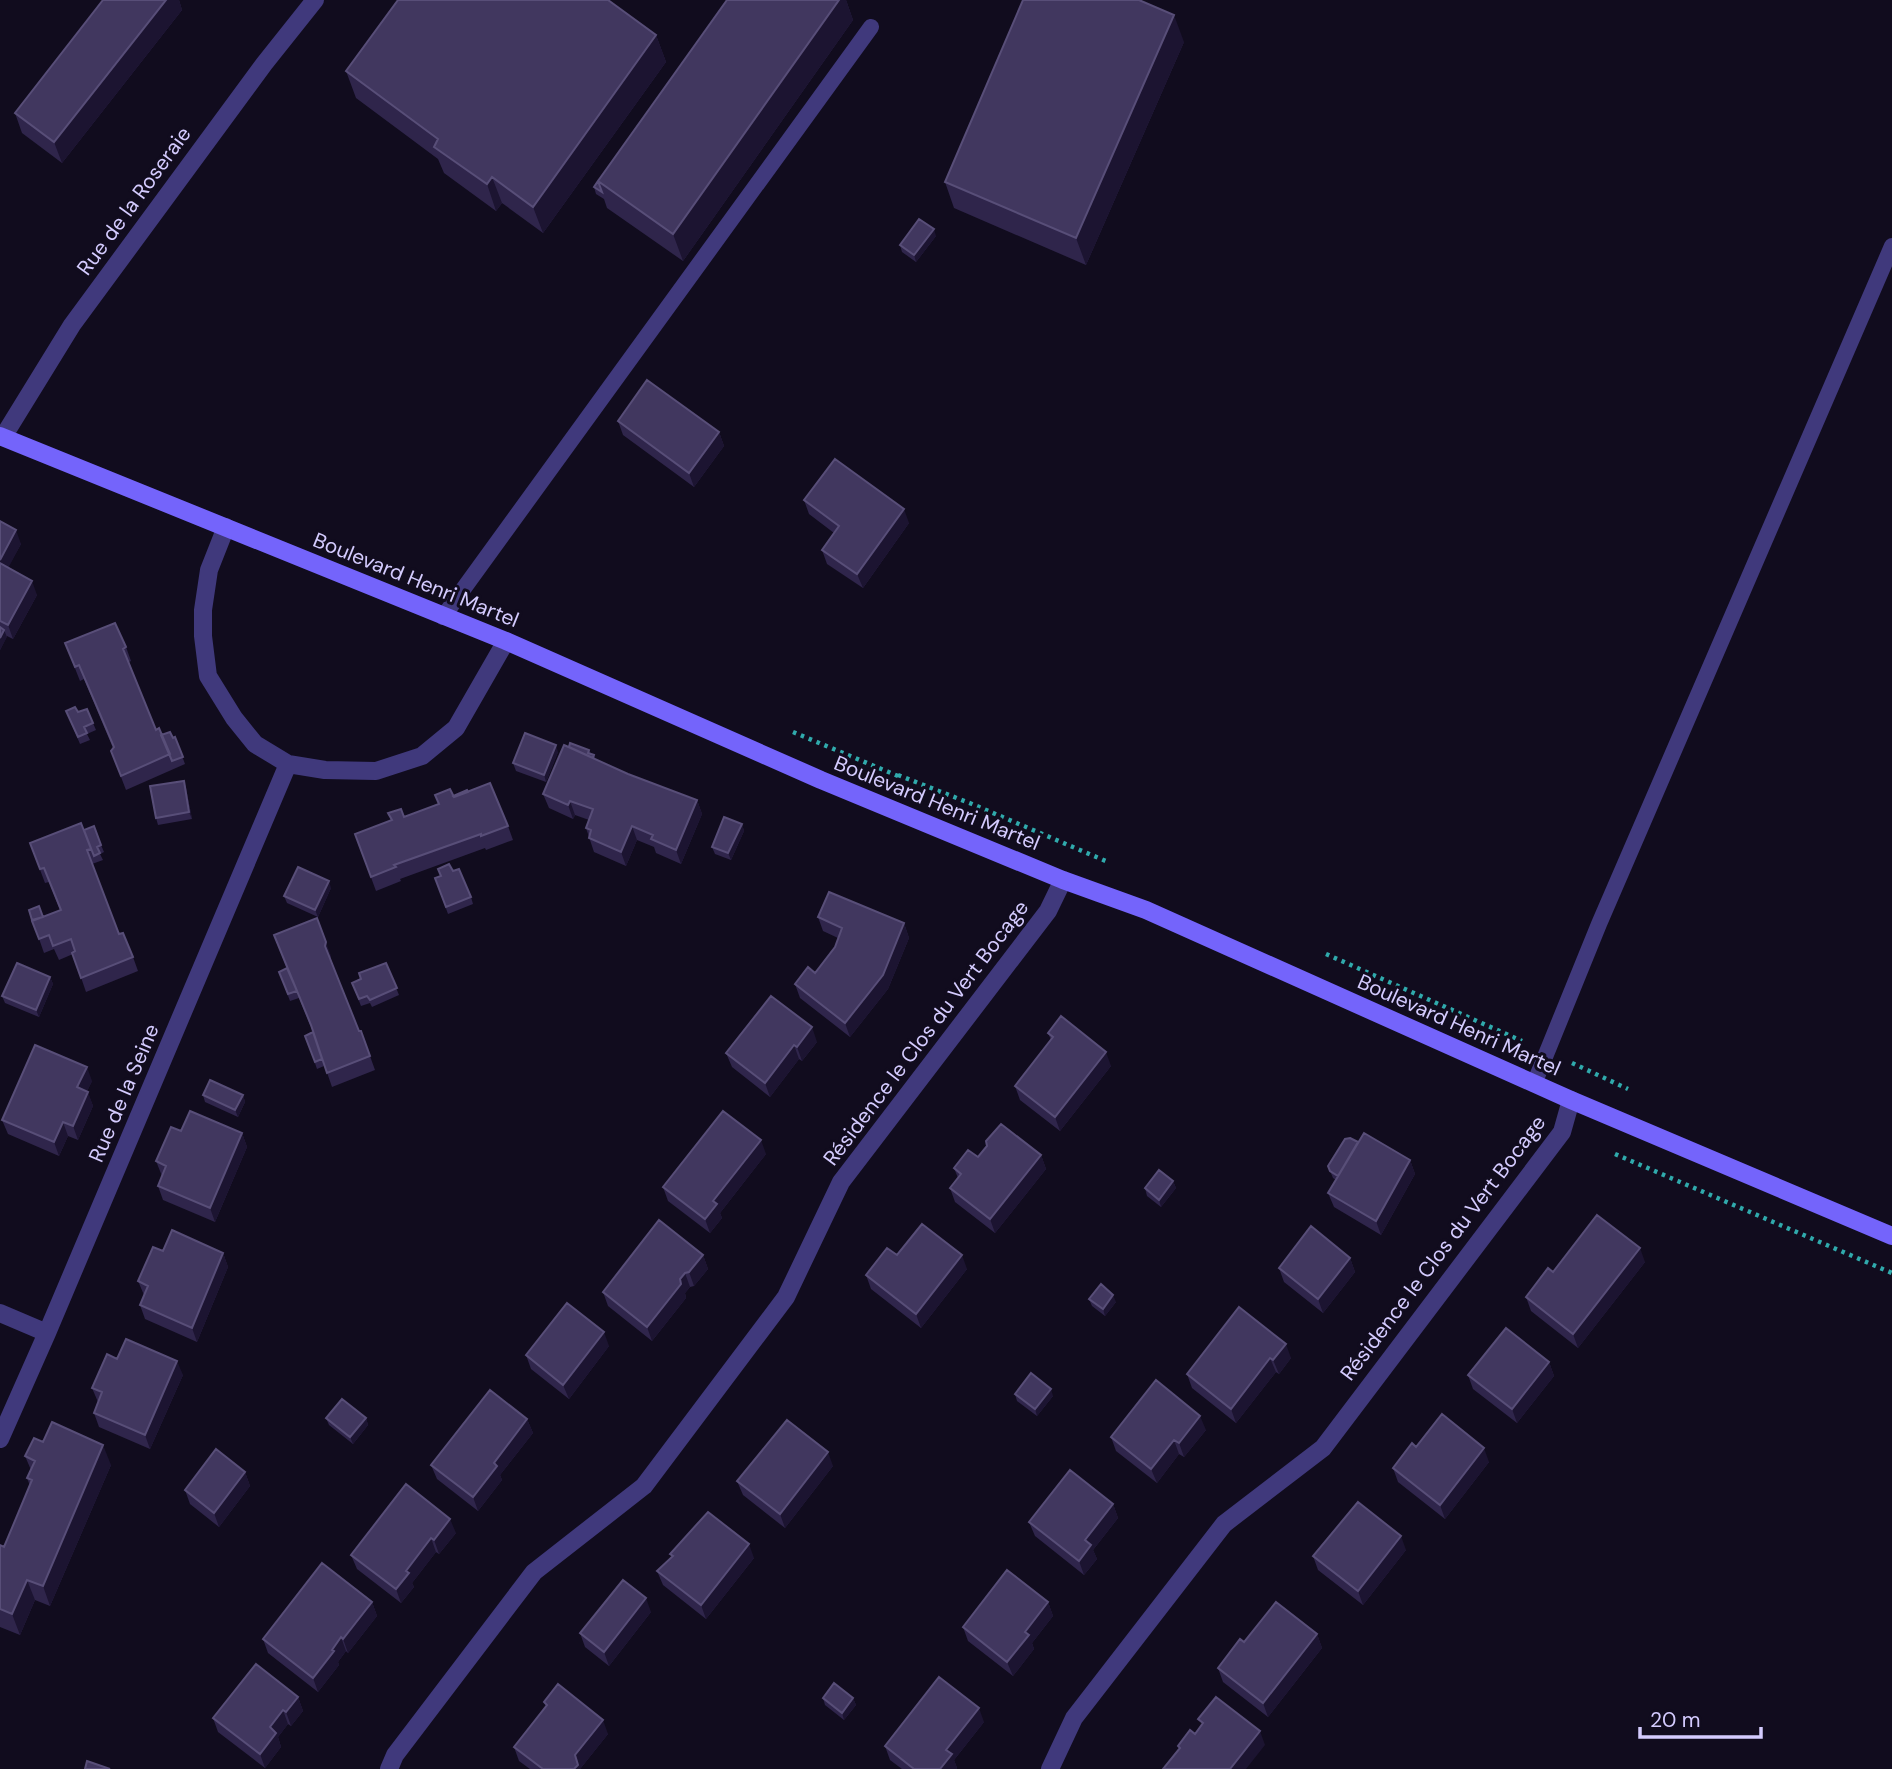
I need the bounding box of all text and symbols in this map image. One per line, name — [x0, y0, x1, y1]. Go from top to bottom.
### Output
street label: Rue de la Roseraie — [71, 121, 197, 281]
street label: Boulevard Henri Martel — [309, 526, 523, 634]
street label: Boulevard Henri Martel — [830, 749, 1044, 857]
street label: Résidence le Clos du Vert Bocage — [817, 895, 1035, 1171]
street label: Boulevard Henri Martel — [1353, 968, 1565, 1082]
street label: Rue de la Seine — [82, 1020, 166, 1166]
street label: Résidence le Clos du Vert Bocage — [1334, 1110, 1552, 1386]
scale bar — [1640, 1696, 1761, 1740]
text: 20 m — [1650, 1706, 1701, 1734]

